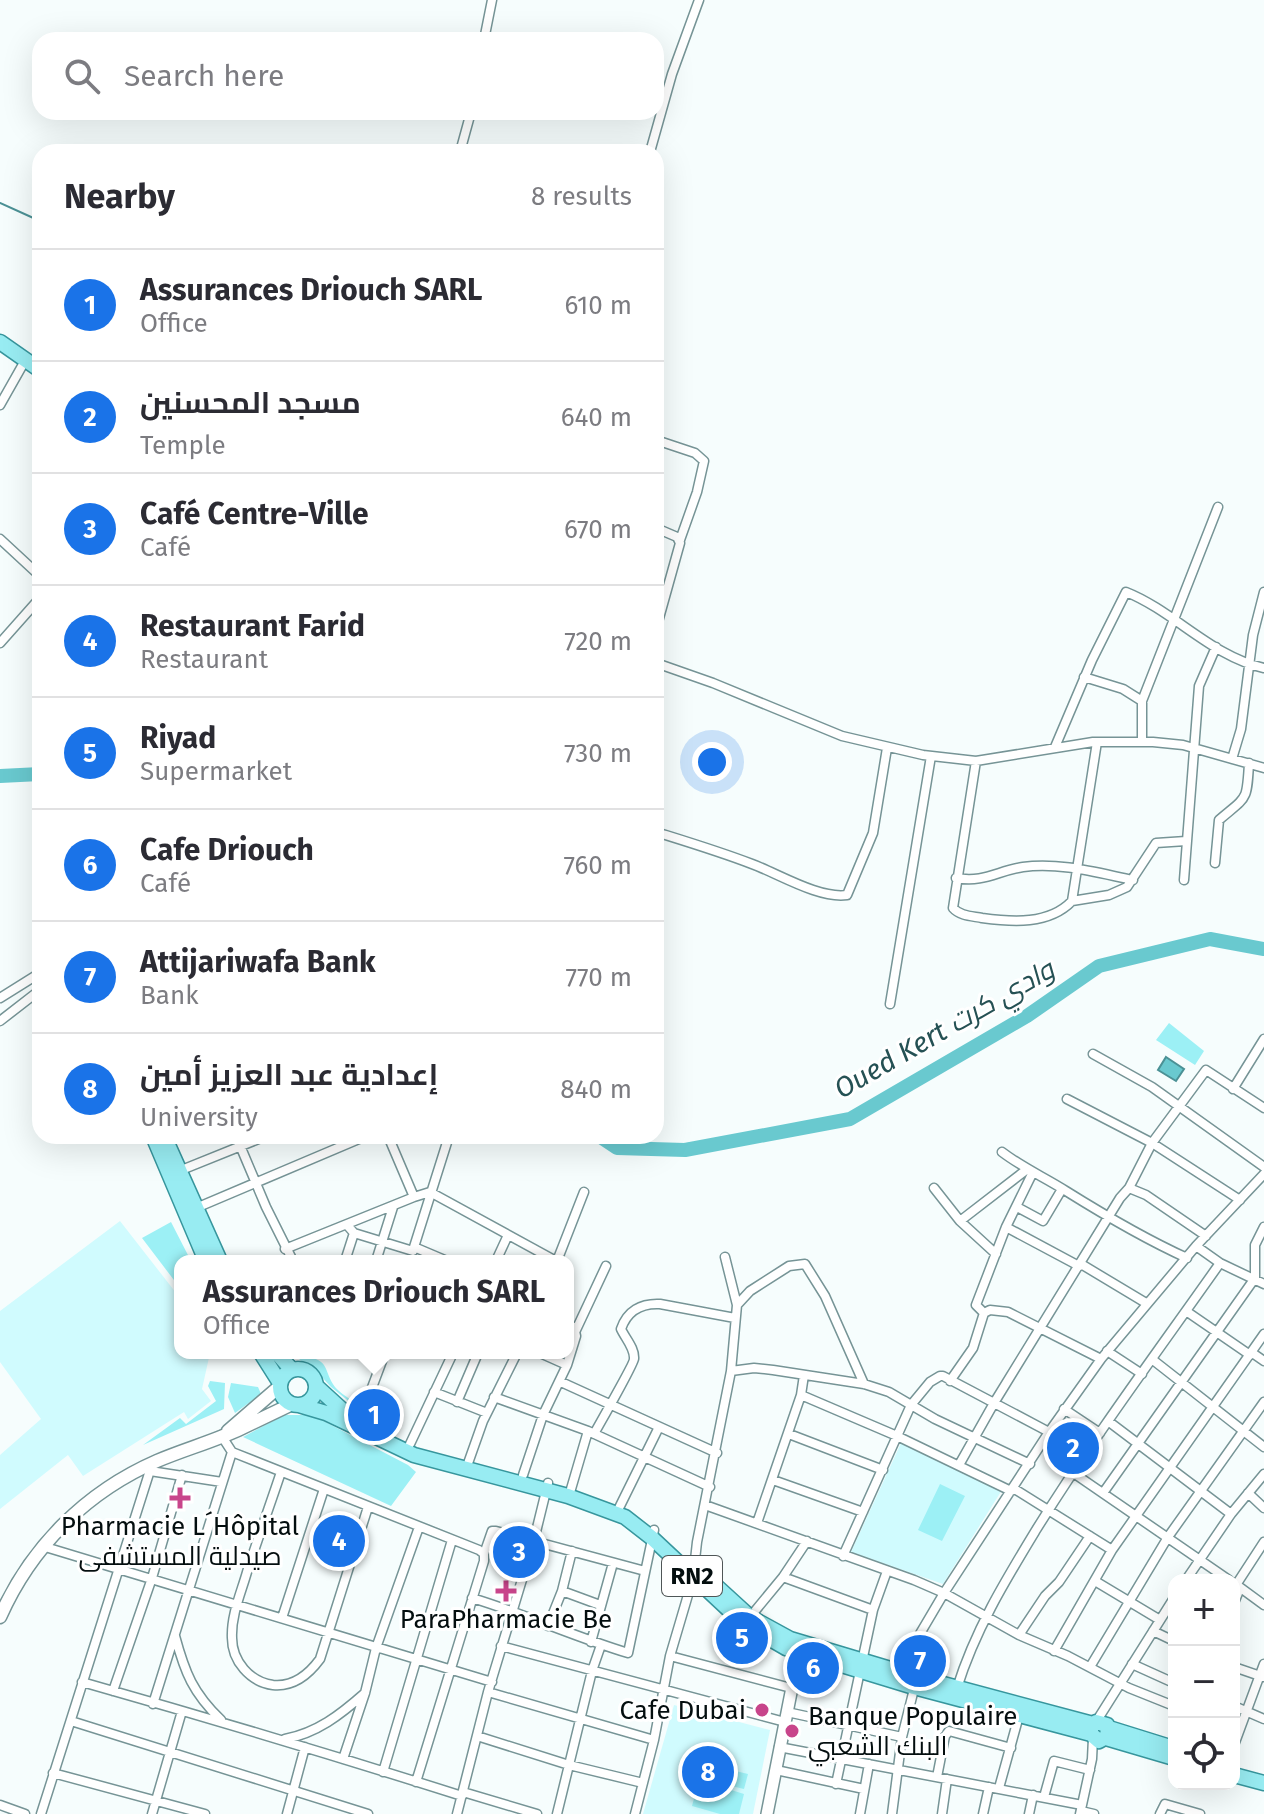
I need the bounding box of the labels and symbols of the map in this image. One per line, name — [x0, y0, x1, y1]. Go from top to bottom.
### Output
your location — [692, 742, 732, 782]
water label: Oued Kert وادي كرت — [828, 952, 1064, 1111]
pin: 1 — [348, 1385, 400, 1445]
pin: 2 — [1047, 1418, 1099, 1478]
marker: Pharmacie L´Hôpital صيدلية المستشفى — [171, 1489, 189, 1507]
place label: Pharmacie L´Hôpital صيدلية المستشفى — [61, 1511, 300, 1572]
pin: 4 — [313, 1511, 365, 1571]
pin: 3 — [493, 1522, 545, 1582]
road number: RN2 — [662, 1556, 722, 1596]
marker: ParaPharmacie Be — [497, 1582, 515, 1600]
place label: ParaPharmacie Be — [400, 1604, 612, 1635]
pin: 5 — [716, 1608, 768, 1668]
pin: 7 — [894, 1631, 946, 1691]
pin: 6 — [787, 1638, 839, 1698]
place label: Cafe Dubai — [620, 1695, 746, 1726]
marker: Cafe Dubai — [753, 1701, 771, 1719]
place label: Banque Populaire البنك الشعبي — [808, 1701, 1017, 1767]
marker: Banque Populaire البنك الشعبي — [783, 1722, 801, 1740]
pin: 8 — [682, 1742, 734, 1802]

